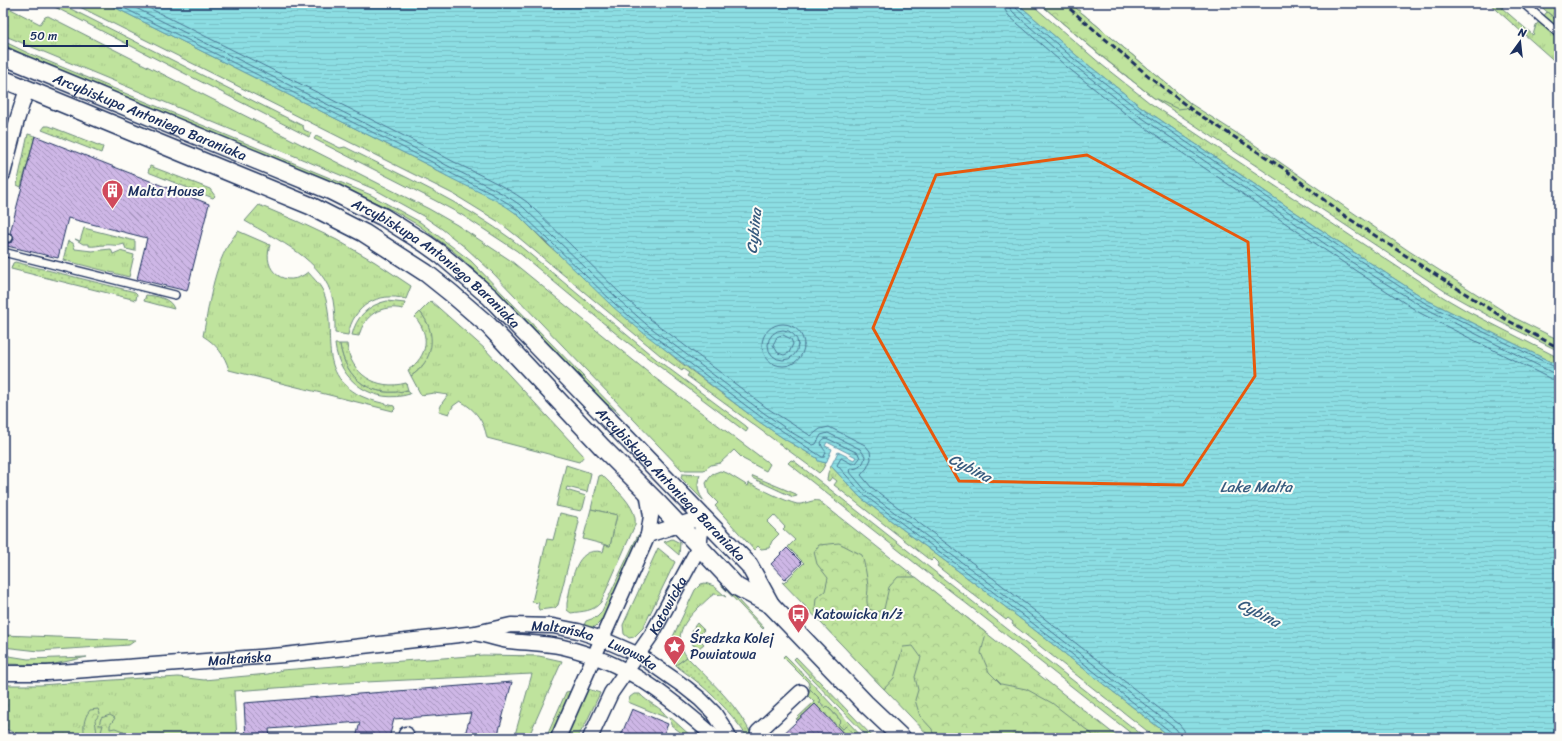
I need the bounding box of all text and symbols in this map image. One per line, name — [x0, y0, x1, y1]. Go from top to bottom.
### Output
scale bar — [24, 22, 127, 48]
north arrow — [1500, 22, 1540, 62]
text: N — [1515, 22, 1529, 43]
text: 50 m — [30, 25, 57, 47]
street label: Arcybiskupa Antoniego Baraniaka — [49, 65, 251, 168]
building icon: Malta House — [99, 178, 125, 211]
place label: Malta House — [128, 179, 205, 204]
street label: Arcybiskupa Antoniego Baraniaka — [347, 190, 527, 334]
water label: Cybina — [739, 205, 770, 255]
street label: Arcybiskupa Antoniego Baraniaka — [589, 400, 752, 567]
water label: Cybina — [944, 446, 998, 491]
water label: Lake Malta — [1220, 474, 1294, 500]
street label: Katowicka — [641, 571, 694, 639]
water label: Cybina — [1233, 591, 1287, 636]
bus stop icon: Katowicka n/ż — [786, 601, 812, 634]
place label: Katowicka n/ż — [814, 602, 903, 627]
street label: Maltańska — [531, 613, 597, 648]
place label: Średzka Kolej Powiatowa — [690, 626, 775, 667]
street label: Lwowska — [604, 631, 664, 678]
place icon: Średzka Kolej Powiatowa — [661, 633, 687, 666]
street label: Maltańska — [207, 644, 272, 673]

